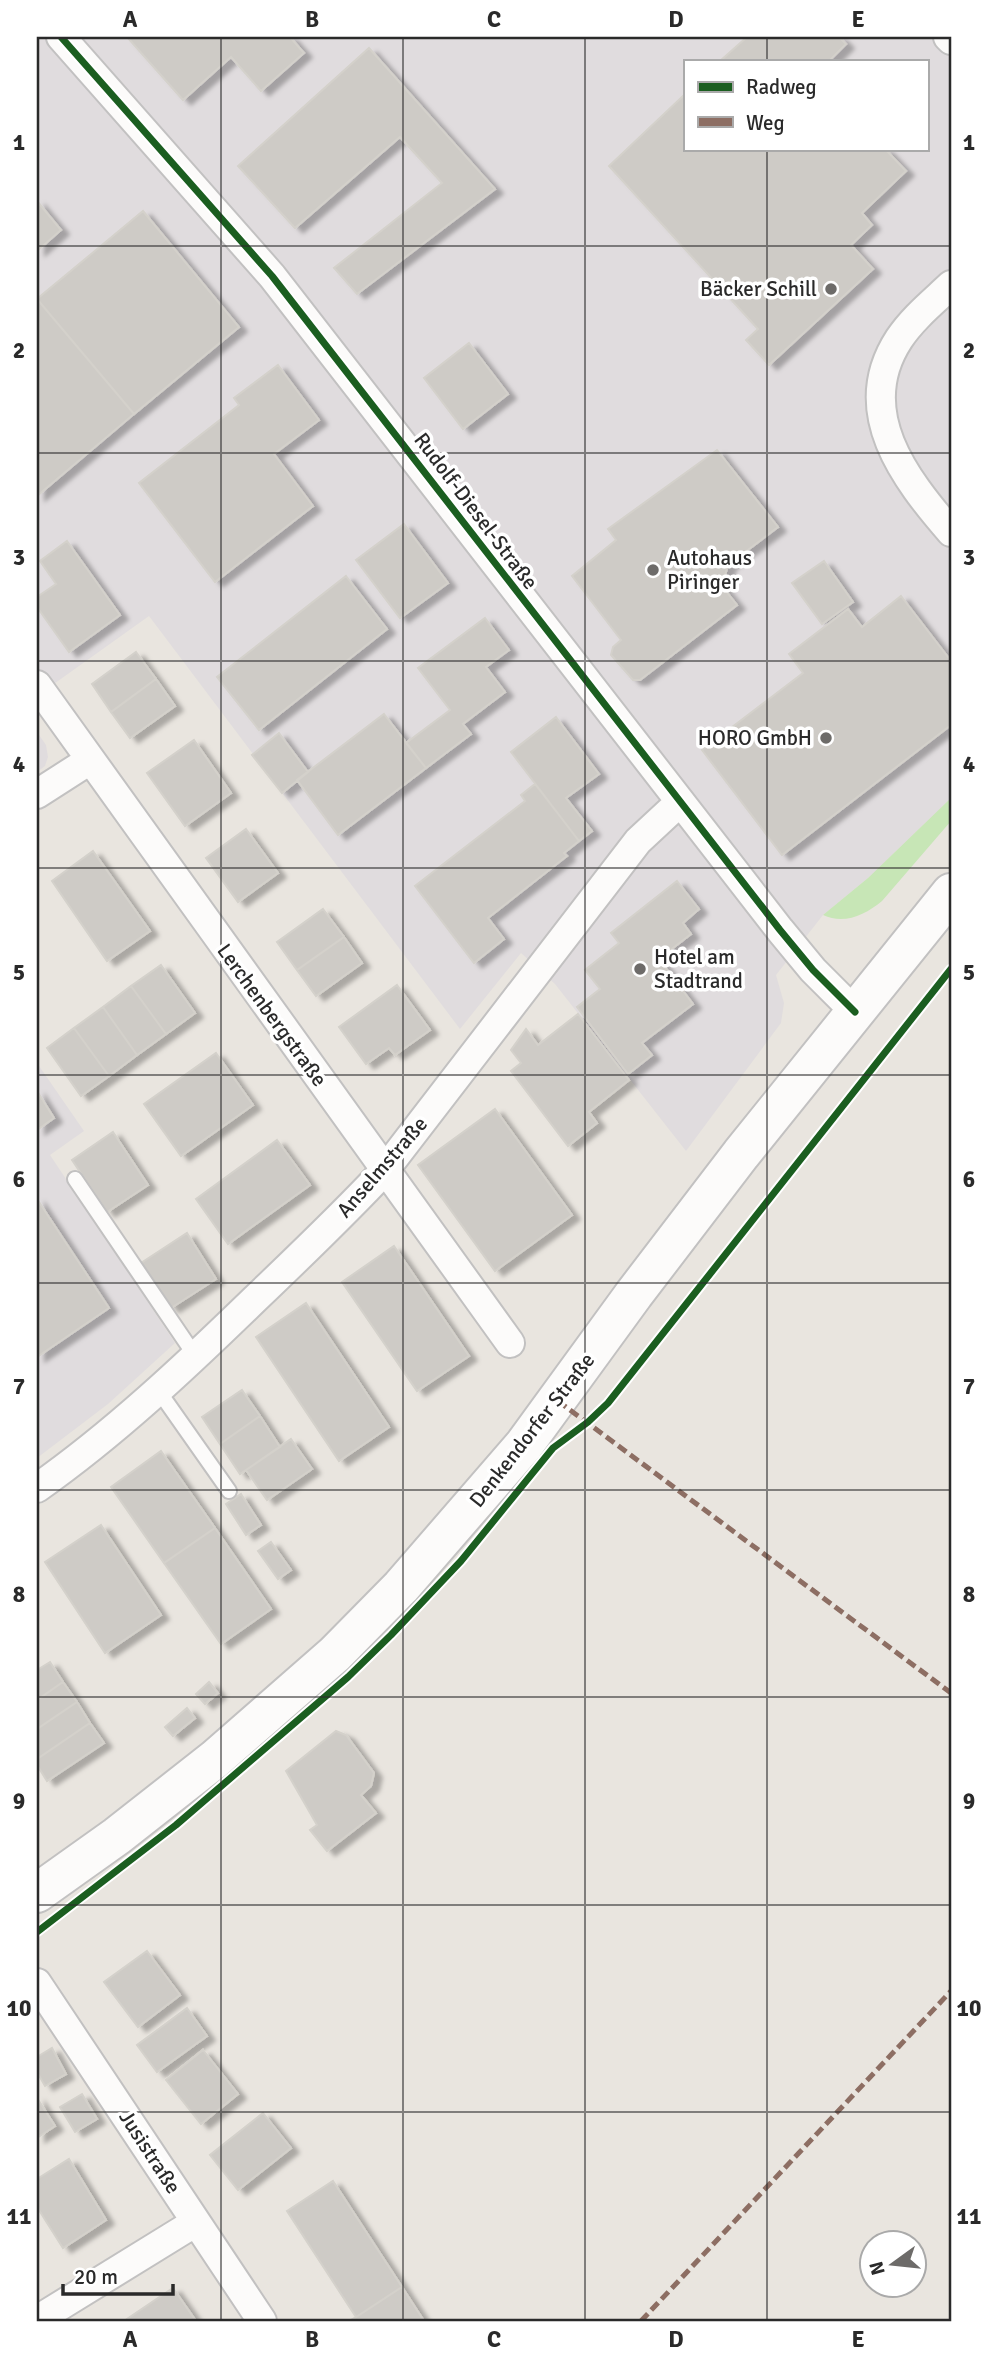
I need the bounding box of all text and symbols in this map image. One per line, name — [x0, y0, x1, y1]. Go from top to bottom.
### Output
text: A — [123, 5, 138, 34]
text: B — [305, 5, 319, 34]
text: C — [487, 5, 501, 34]
text: D — [668, 5, 684, 34]
text: E — [851, 5, 865, 34]
legend — [684, 60, 928, 150]
text: Radweg — [746, 74, 817, 100]
text: Weg — [746, 110, 785, 136]
text: 1 — [13, 128, 25, 157]
text: 1 — [963, 128, 975, 157]
place label: Bäcker Schill — [700, 276, 817, 302]
marker: Bäcker Schill — [823, 281, 839, 297]
text: 2 — [13, 336, 25, 365]
text: 2 — [963, 336, 975, 365]
street label: Rudolf-Diesel-Straße — [408, 427, 544, 595]
text: 3 — [13, 543, 25, 572]
text: 3 — [963, 543, 975, 572]
place label: Autohaus Piringer — [667, 545, 752, 595]
marker: Autohaus Piringer — [645, 562, 661, 578]
place label: HORO GmbH — [698, 725, 812, 751]
marker: HORO GmbH — [818, 730, 834, 746]
text: 4 — [13, 750, 25, 779]
text: 4 — [963, 750, 975, 779]
street label: Lerchenbergstraße — [211, 939, 333, 1091]
place label: Hotel am Stadtrand — [654, 944, 743, 994]
text: 5 — [13, 958, 25, 987]
text: 5 — [963, 958, 975, 987]
marker: Hotel am Stadtrand — [632, 961, 648, 977]
street label: Anselmstraße — [331, 1111, 433, 1223]
text: 6 — [13, 1165, 25, 1194]
text: 6 — [963, 1165, 975, 1194]
street label: Denkendorfer Straße — [464, 1348, 600, 1512]
text: 7 — [13, 1372, 25, 1401]
text: 7 — [963, 1372, 975, 1401]
text: 8 — [13, 1580, 25, 1609]
text: 8 — [963, 1580, 975, 1609]
text: 9 — [13, 1787, 25, 1816]
text: 9 — [963, 1787, 975, 1816]
text: 10 — [7, 1994, 31, 2023]
text: 10 — [957, 1994, 981, 2023]
street label: Jusistraße — [113, 2105, 187, 2199]
text: 11 — [7, 2202, 31, 2231]
text: 11 — [957, 2202, 981, 2231]
north arrow — [858, 2228, 928, 2298]
scale bar — [63, 2253, 173, 2297]
text: N — [864, 2259, 891, 2278]
text: 20 m — [74, 2264, 118, 2290]
text: A — [123, 2325, 138, 2354]
text: B — [305, 2325, 319, 2354]
text: C — [487, 2325, 501, 2354]
text: D — [668, 2325, 684, 2354]
text: E — [851, 2325, 865, 2354]

